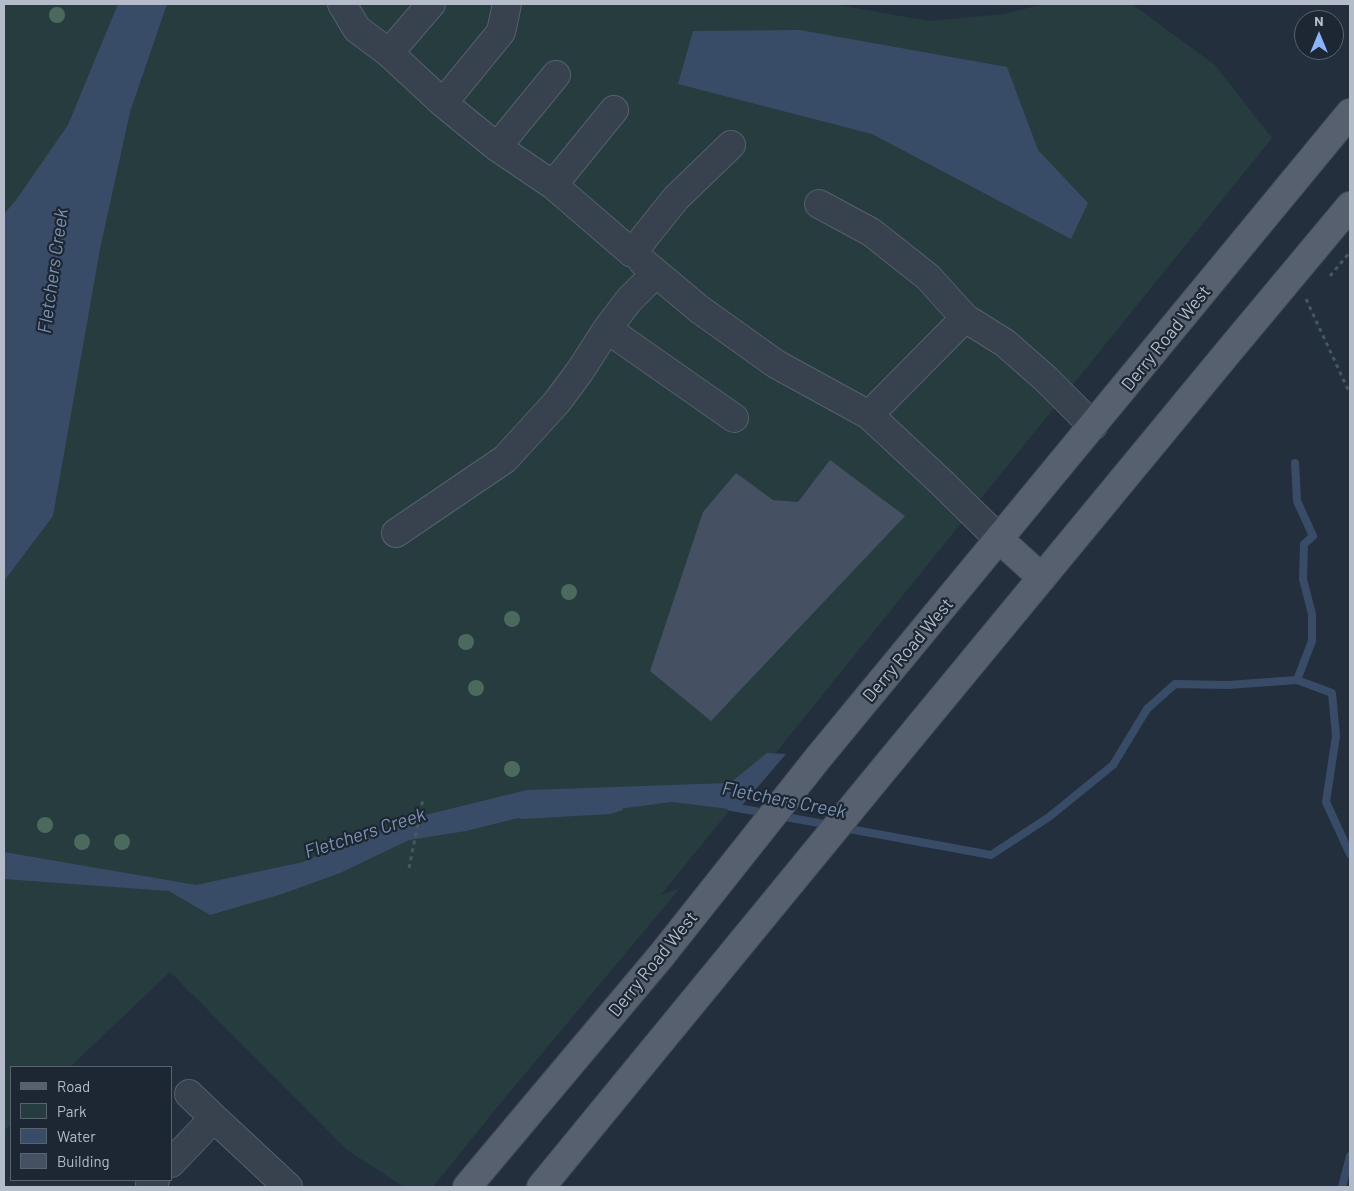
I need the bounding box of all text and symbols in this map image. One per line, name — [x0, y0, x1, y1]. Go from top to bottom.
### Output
north arrow — [1294, 10, 1344, 60]
text: N — [1314, 12, 1324, 29]
water label: Fletchers Creek — [33, 207, 73, 335]
street label: Derry Road West — [1117, 281, 1215, 395]
street label: Derry Road West — [858, 594, 958, 706]
water label: Fletchers Creek — [720, 777, 848, 823]
water label: Fletchers Creek — [302, 803, 428, 863]
street label: Derry Road West — [604, 907, 702, 1021]
legend — [10, 1066, 172, 1181]
text: Road — [57, 1077, 90, 1095]
text: Park — [57, 1102, 86, 1120]
text: Water — [57, 1127, 96, 1145]
text: Building — [57, 1152, 110, 1170]

